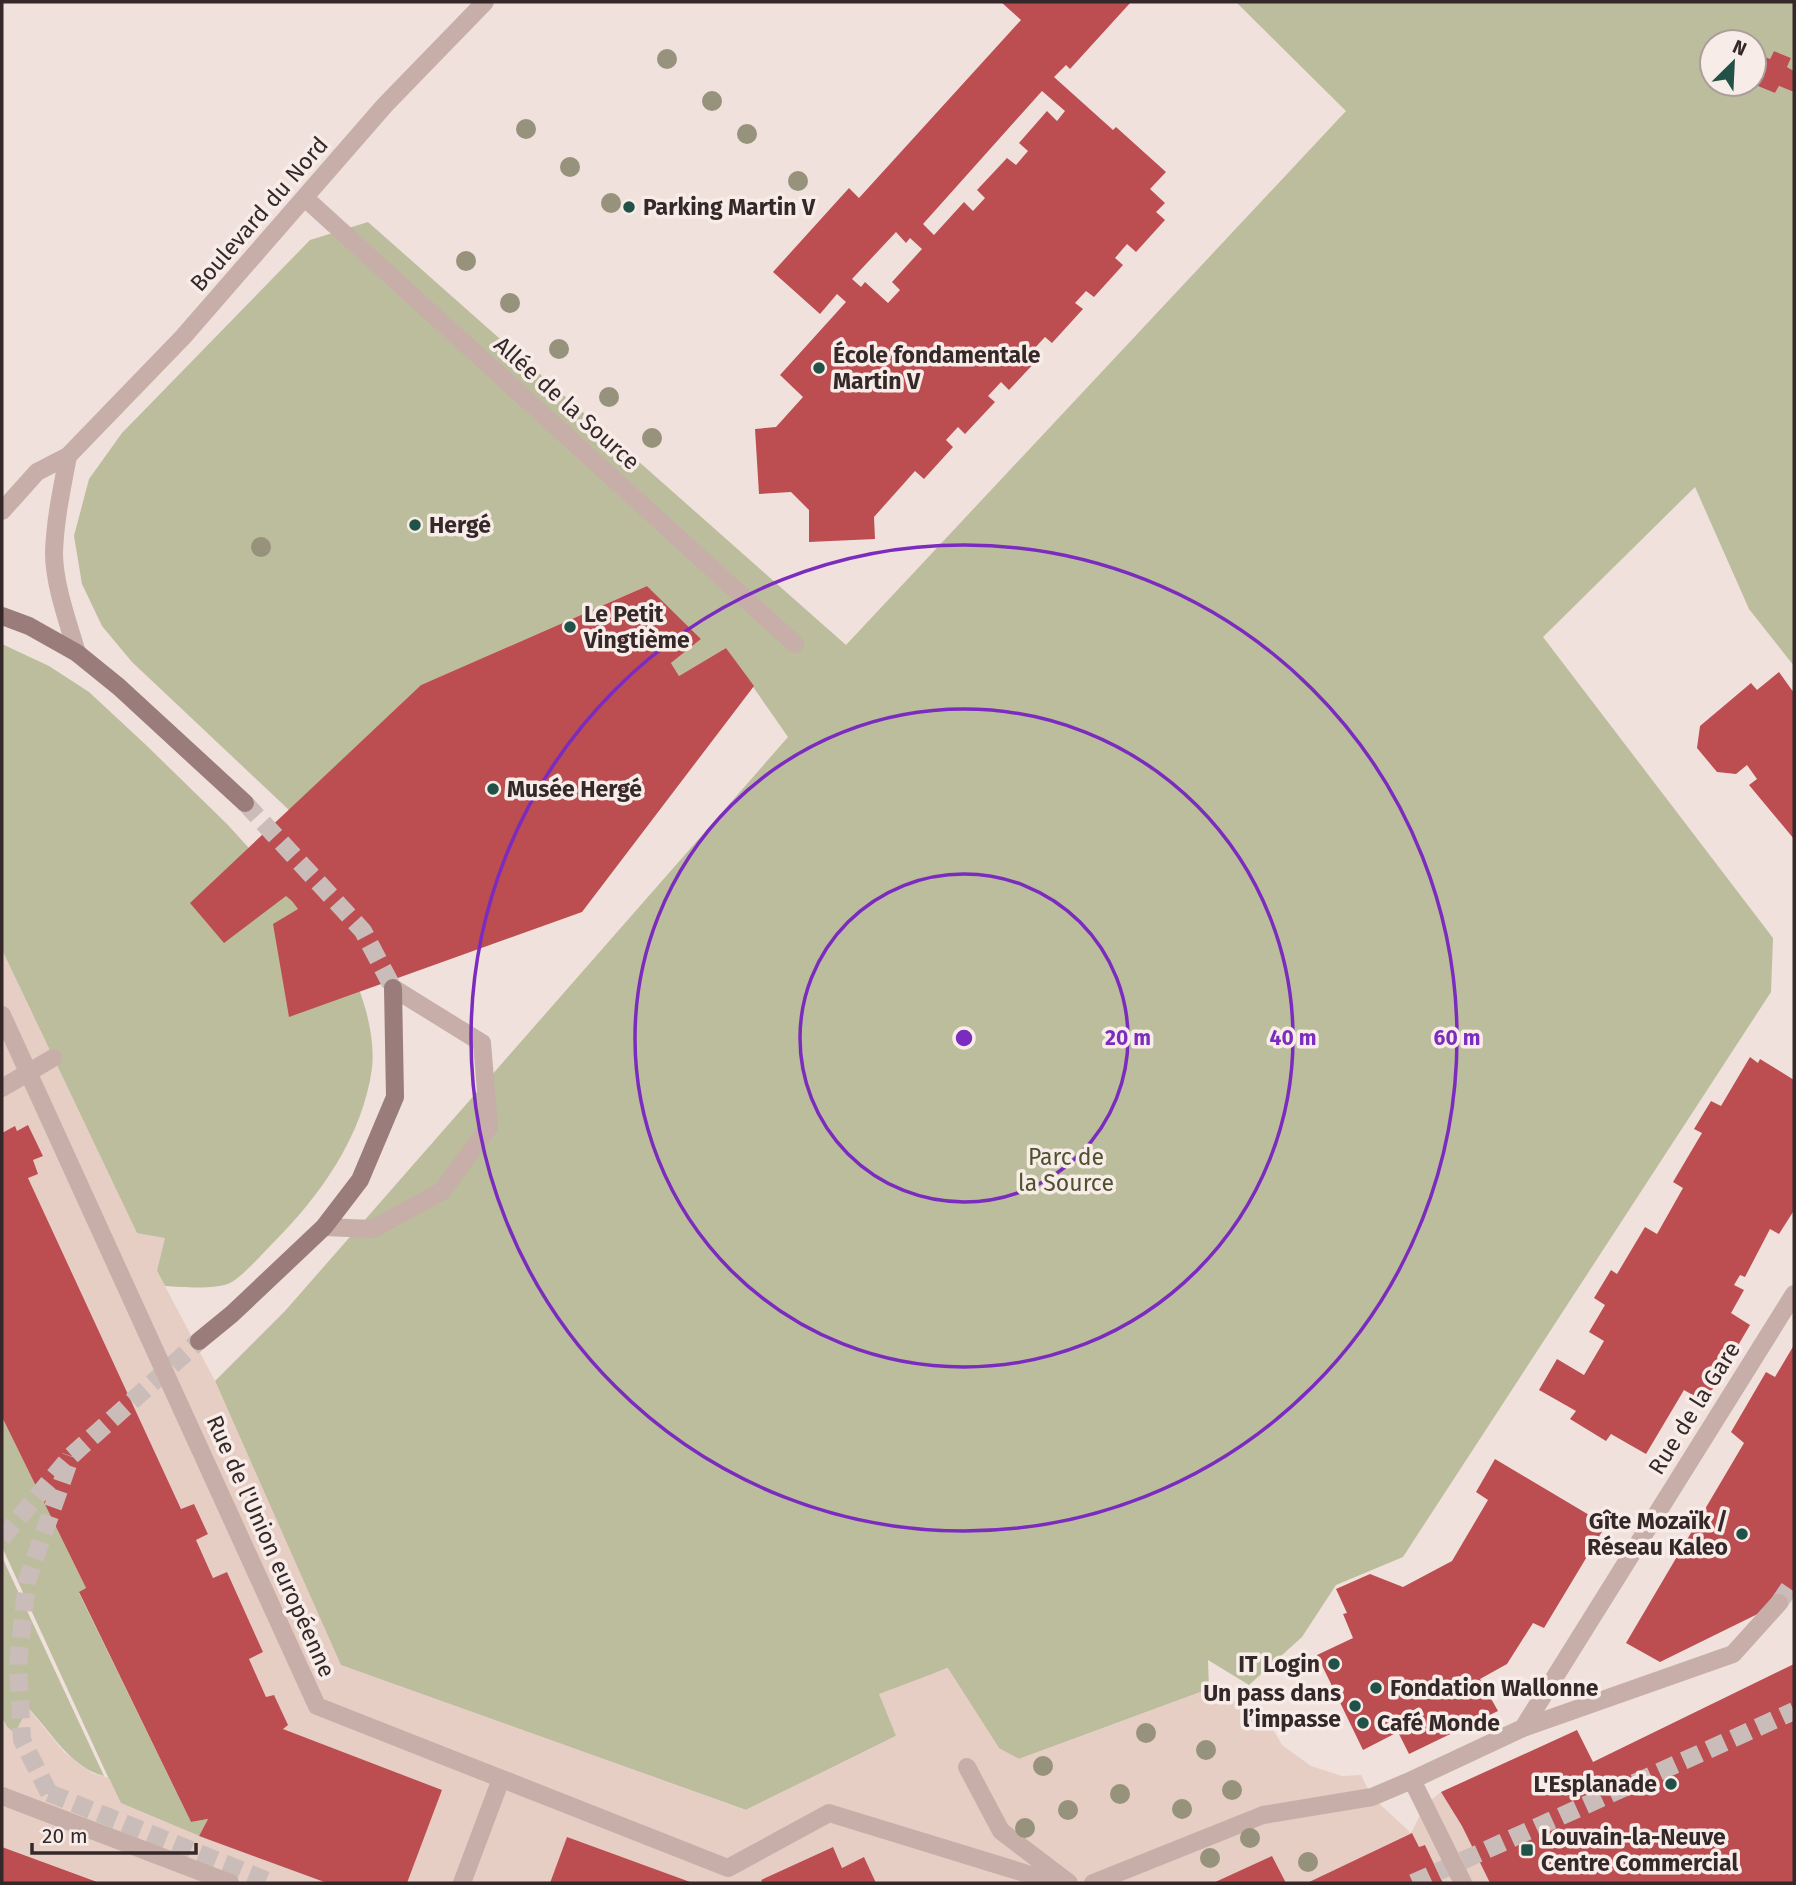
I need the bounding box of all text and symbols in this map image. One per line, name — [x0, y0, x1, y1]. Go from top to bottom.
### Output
north arrow — [1698, 28, 1768, 98]
text: N — [1729, 35, 1750, 61]
street label: Boulevard du Nord — [184, 131, 334, 297]
place label: Parking Martin V — [643, 193, 816, 221]
marker: Parking Martin V — [621, 199, 637, 215]
street label: Allée de la Source — [489, 330, 645, 476]
place label: École fondamentale Martin V — [833, 340, 1041, 395]
marker: École fondamentale Martin V — [811, 360, 827, 376]
place label: Hergé — [429, 511, 491, 539]
marker: Hergé — [407, 517, 423, 533]
place label: Le Petit Vingtième — [583, 600, 690, 654]
marker: Le Petit Vingtième — [562, 619, 578, 635]
place label: Musée Hergé — [507, 775, 642, 803]
marker: Musée Hergé — [485, 781, 501, 797]
text: 20 m — [1105, 1025, 1151, 1051]
text: 40 m — [1270, 1025, 1316, 1051]
text: 60 m — [1434, 1025, 1480, 1051]
centre of rings — [952, 1026, 976, 1050]
park label: Parc de la Source — [1018, 1143, 1114, 1197]
street label: Rue de la Gare — [1642, 1336, 1746, 1480]
street label: Rue de l'Union européenne — [201, 1411, 341, 1681]
place label: Gîte Mozaïk / Réseau Kaleo — [1587, 1507, 1728, 1561]
marker: Gîte Mozaïk / Réseau Kaleo — [1734, 1526, 1750, 1542]
place label: IT Login — [1238, 1650, 1320, 1678]
marker: IT Login — [1326, 1656, 1342, 1672]
place label: Fondation Wallonne — [1390, 1674, 1599, 1702]
place label: Un pass dans l’impasse — [1203, 1679, 1341, 1733]
marker: Fondation Wallonne — [1368, 1680, 1384, 1696]
marker: Un pass dans l’impasse — [1347, 1698, 1363, 1714]
place label: Café Monde — [1377, 1709, 1500, 1737]
marker: Café Monde — [1355, 1715, 1371, 1731]
place label: L'Esplanade — [1534, 1770, 1657, 1798]
marker: L'Esplanade — [1663, 1776, 1679, 1792]
scale bar — [32, 1812, 196, 1856]
text: 20 m — [42, 1823, 88, 1849]
place label: Louvain-la-Neuve Centre Commercial — [1541, 1823, 1738, 1877]
marker: Louvain-la-Neuve Centre Commercial — [1519, 1842, 1535, 1858]

